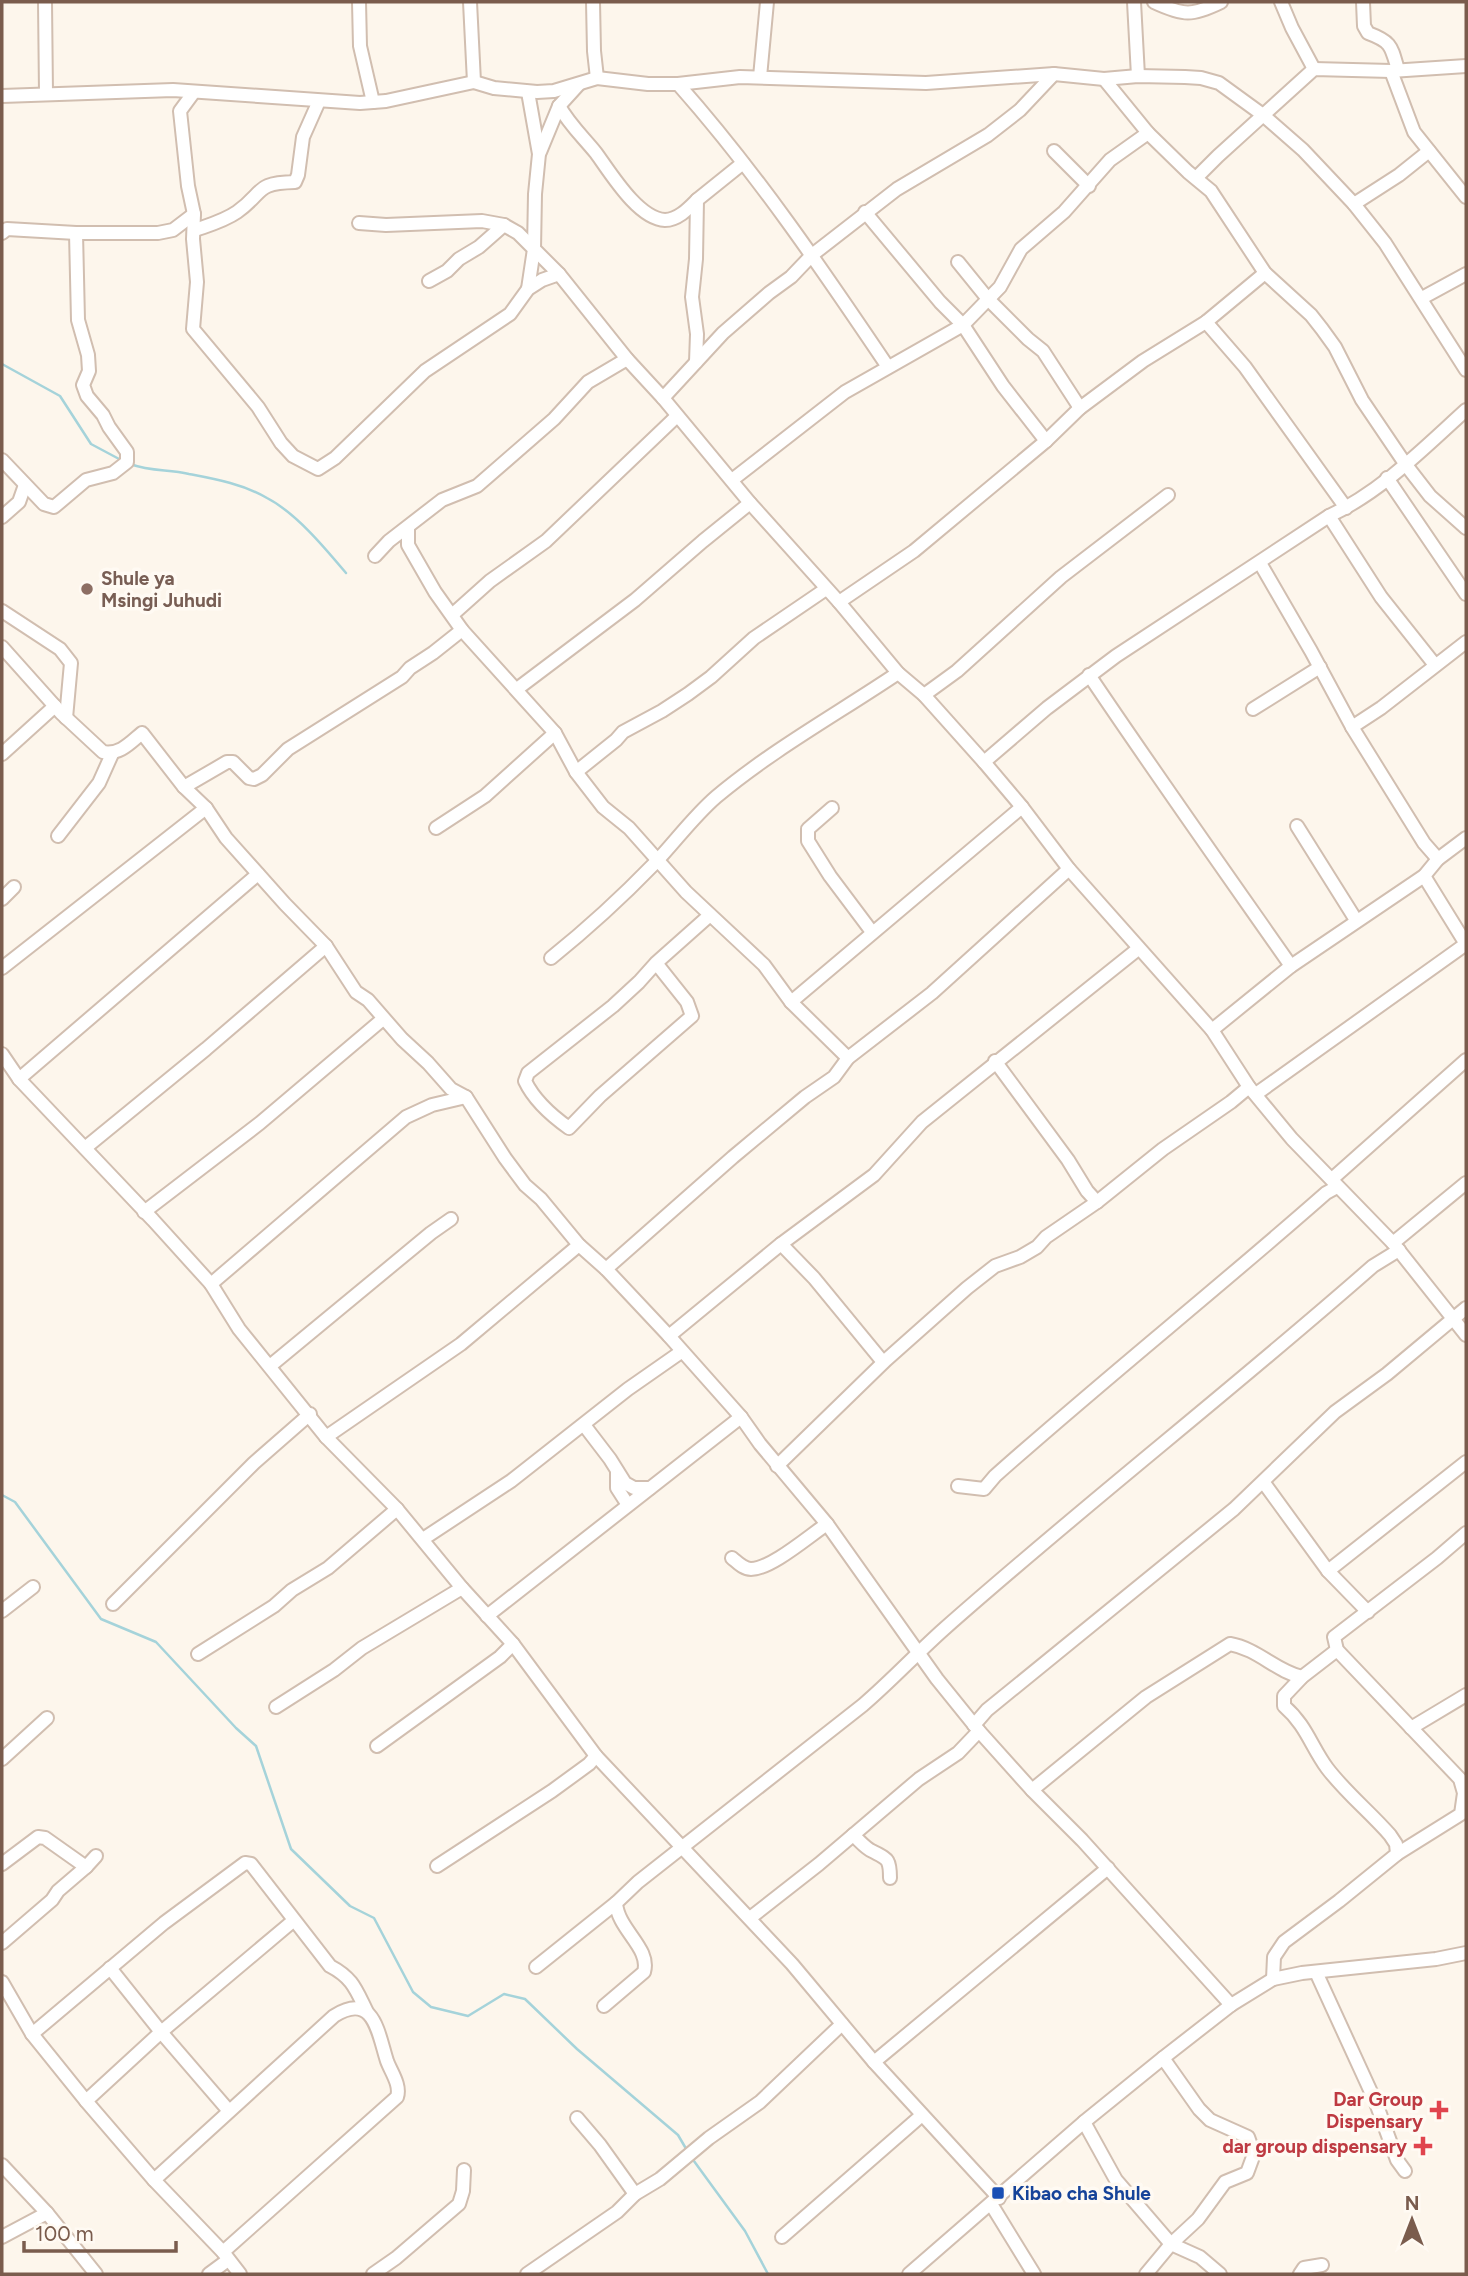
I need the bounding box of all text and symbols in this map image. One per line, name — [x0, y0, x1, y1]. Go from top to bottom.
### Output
place label: Shule ya Msingi Juhudi — [101, 567, 222, 612]
marker: Shule ya Msingi Juhudi — [79, 581, 95, 597]
place label: Dar Group Dispensary — [1326, 2088, 1423, 2133]
marker: Dar Group Dispensary — [1429, 2100, 1449, 2120]
place label: dar group dispensary — [1222, 2135, 1407, 2158]
marker: dar group dispensary — [1413, 2136, 1433, 2156]
place label: Kibao cha Shule — [1012, 2182, 1151, 2205]
marker: Kibao cha Shule — [990, 2185, 1006, 2201]
north arrow — [1377, 2185, 1447, 2255]
text: N — [1405, 2192, 1419, 2215]
scale bar — [24, 2210, 177, 2254]
text: 100 m — [35, 2221, 94, 2246]

